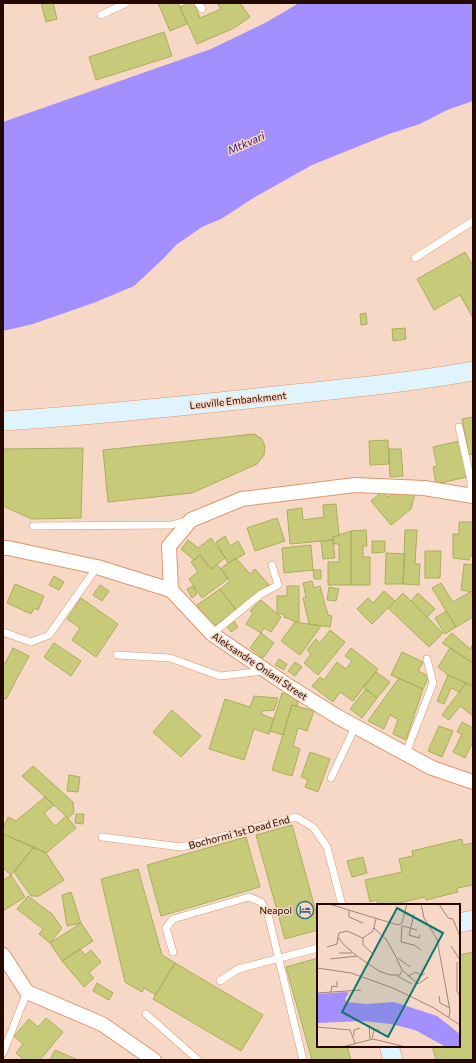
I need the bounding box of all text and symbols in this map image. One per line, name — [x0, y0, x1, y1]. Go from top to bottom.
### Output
water label: Mtkvari — [225, 128, 267, 156]
street label: Leuville Embankment — [189, 389, 287, 411]
street label: Aleksandre Oniani Street — [210, 630, 310, 702]
street label: Bochormi 1st Dead End — [187, 813, 291, 851]
hotel icon: Neapol — [295, 900, 315, 920]
place label: Neapol — [260, 904, 292, 916]
inset map — [317, 904, 460, 1047]

